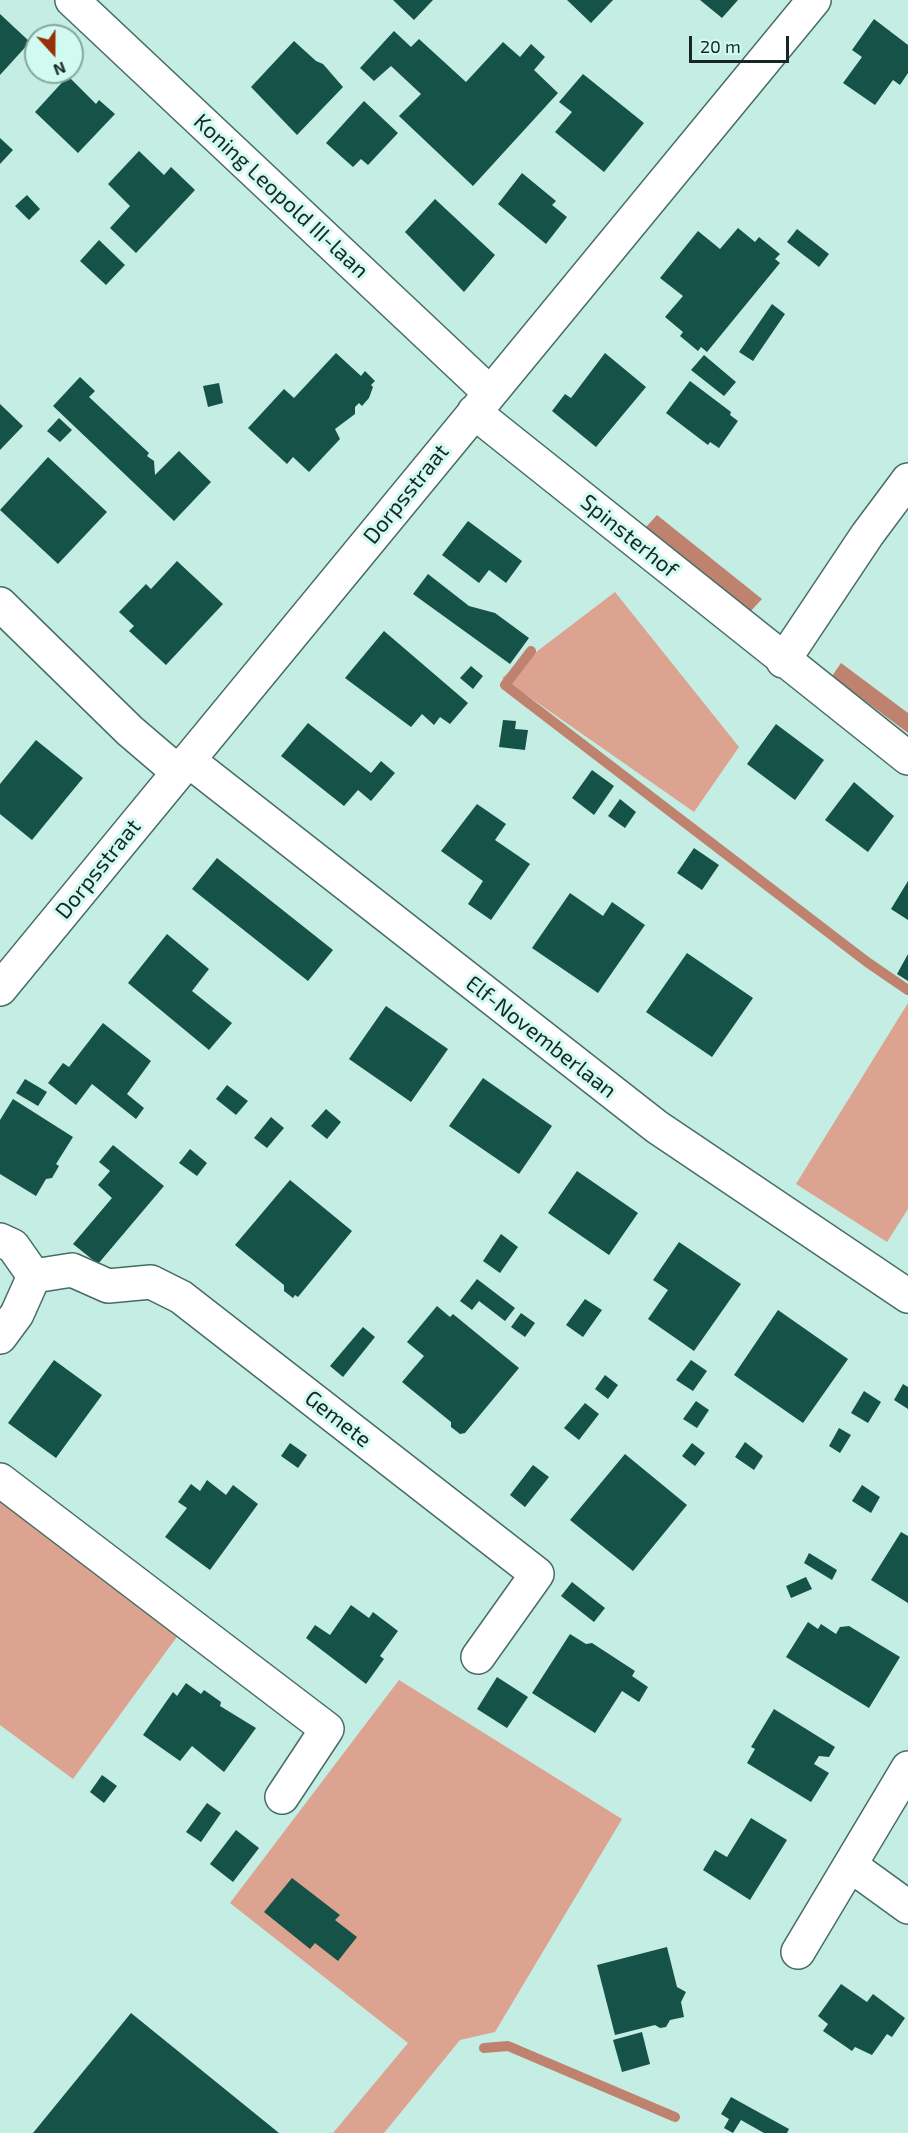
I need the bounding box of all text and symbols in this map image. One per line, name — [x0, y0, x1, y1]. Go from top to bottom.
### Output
north arrow — [24, 24, 84, 84]
scale bar — [692, 24, 792, 62]
text: 20 m — [700, 35, 741, 57]
text: N — [51, 58, 69, 80]
street label: Koning Leopold III-laan — [188, 108, 374, 284]
street label: Dorpsstraat — [358, 439, 454, 549]
street label: Spinsterhof — [575, 489, 683, 583]
street label: Dorpsstraat — [50, 814, 146, 924]
street label: Elf-Novemberlaan — [461, 970, 621, 1104]
street label: Gemete — [300, 1385, 376, 1453]

